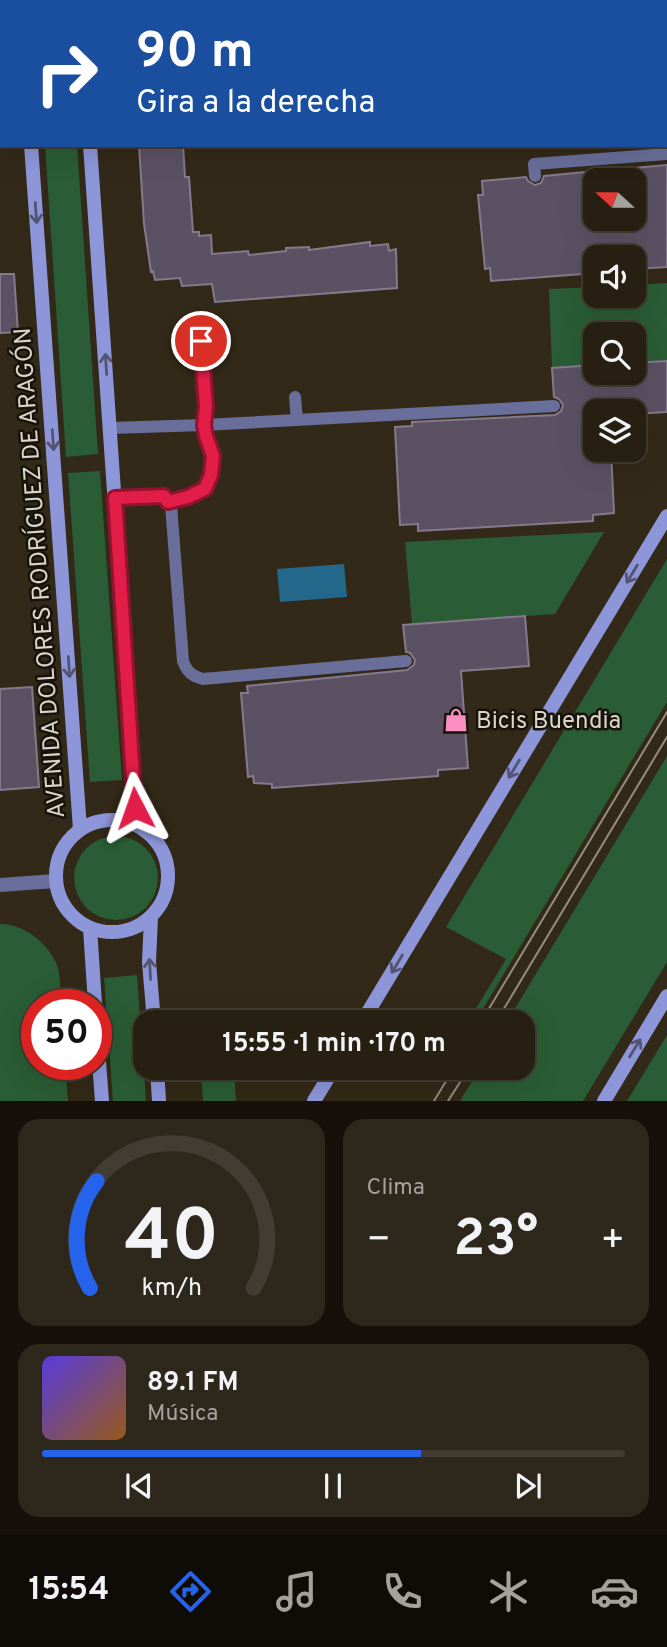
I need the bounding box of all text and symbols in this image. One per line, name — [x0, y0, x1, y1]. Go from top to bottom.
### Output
text: 90 m — [136, 23, 254, 85]
icon: right — [21, 28, 112, 119]
text: Gira a la derecha — [136, 84, 375, 124]
north arrow — [583, 168, 646, 231]
map controls — [583, 168, 646, 462]
one-way arrow — [30, 202, 43, 224]
button: sound — [583, 245, 646, 308]
pin — [171, 311, 231, 371]
icon: arrive — [182, 322, 220, 360]
button: search — [583, 322, 646, 385]
street label: AVENIDA DOLORES RODRÍGUEZ DE ARAGÓN — [7, 327, 73, 819]
one-way arrow — [99, 354, 112, 376]
button: layers — [583, 399, 646, 462]
one-way arrow — [47, 428, 60, 451]
one-way arrow — [624, 564, 638, 584]
one-way arrow — [63, 655, 76, 678]
shop icon: Bicis Buendia — [442, 706, 470, 734]
place label: Bicis Buendia — [476, 707, 621, 737]
one-way arrow — [507, 759, 521, 779]
position arrow — [98, 771, 172, 845]
one-way arrow — [389, 954, 403, 974]
one-way arrow — [144, 958, 157, 981]
speed limit sign: 50 — [21, 989, 112, 1080]
text: 15:55 · 1 min · 170 m — [222, 1028, 446, 1061]
one-way arrow — [629, 1039, 643, 1059]
text: Clima — [367, 1174, 425, 1203]
text: 40 — [124, 1195, 219, 1287]
text: 23° — [453, 1208, 538, 1274]
text: − — [367, 1217, 391, 1266]
text: + — [600, 1217, 625, 1266]
text: km/h — [141, 1273, 202, 1305]
text: 89.1 FM — [147, 1367, 239, 1400]
text: Música — [147, 1400, 218, 1429]
icon: previous — [120, 1467, 158, 1505]
icon: pause — [314, 1467, 352, 1505]
icon: next — [509, 1467, 547, 1505]
icon: directions — [166, 1567, 215, 1616]
icon: music — [272, 1567, 321, 1616]
icon: phone — [378, 1567, 427, 1616]
icon: climate — [484, 1567, 533, 1616]
icon: car — [590, 1567, 639, 1616]
text: 15:54 — [28, 1571, 109, 1611]

